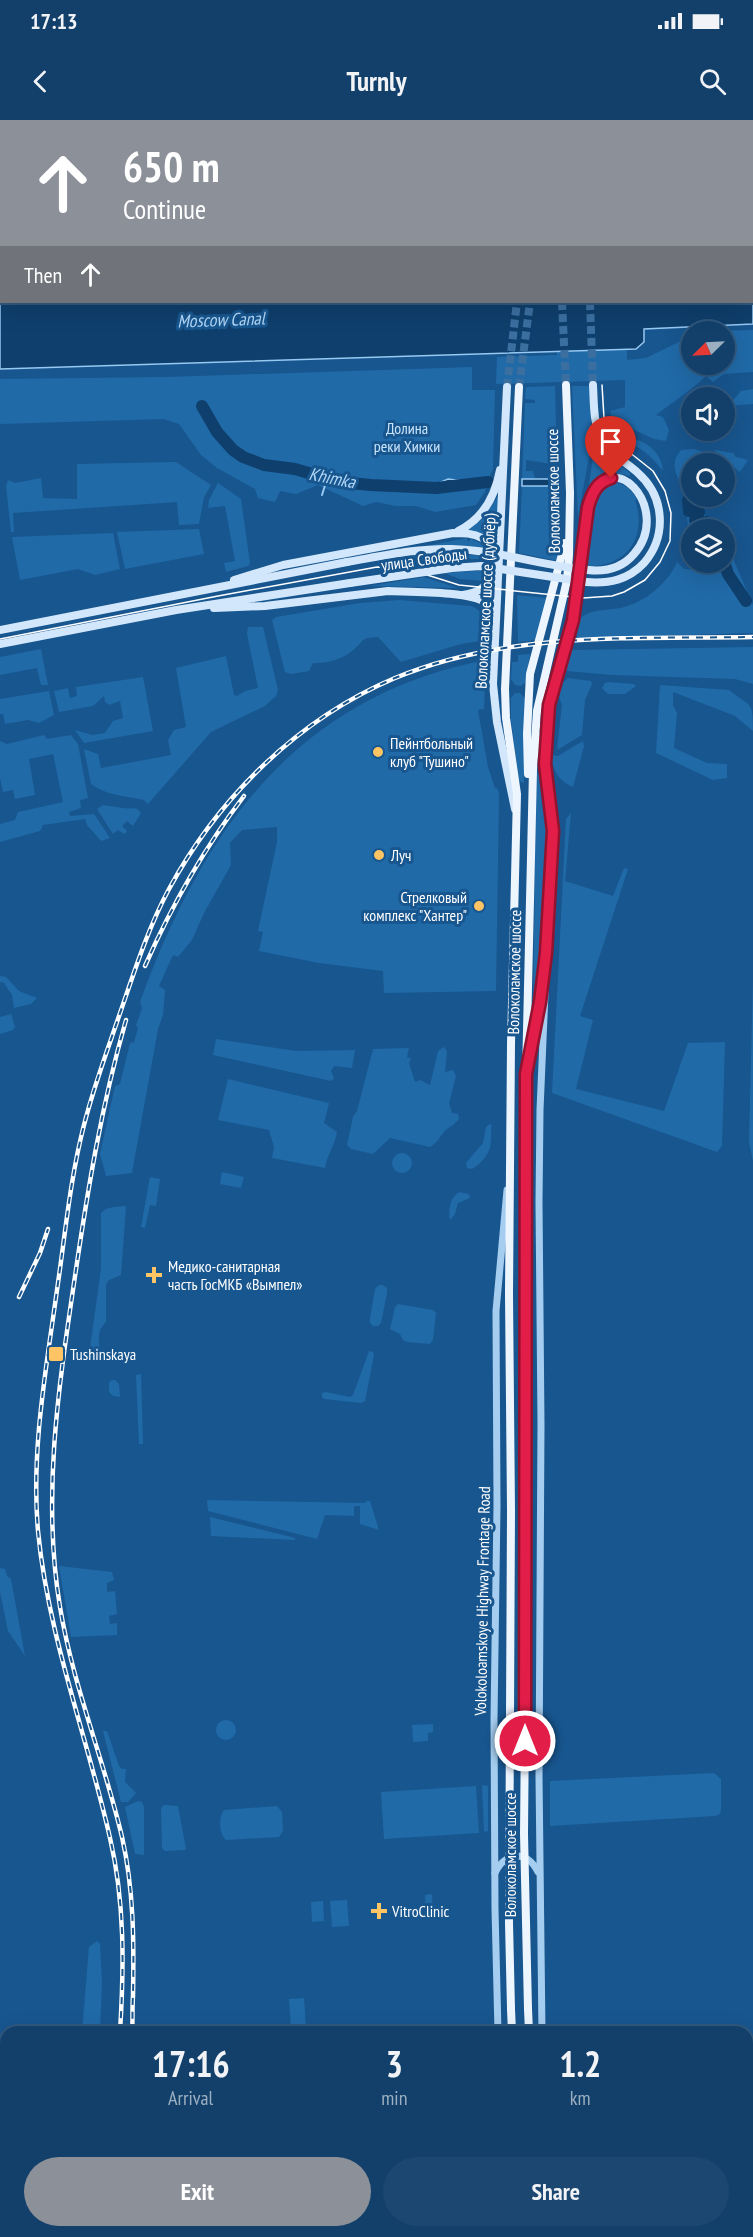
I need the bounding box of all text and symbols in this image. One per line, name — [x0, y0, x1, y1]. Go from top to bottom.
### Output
text: 17:13 — [30, 7, 78, 35]
text: Turnly — [347, 64, 406, 98]
icon: back — [24, 65, 57, 98]
icon: search — [696, 65, 729, 98]
text: 650 m — [123, 139, 220, 194]
icon: ahead — [24, 144, 102, 222]
text: Continue — [123, 192, 206, 226]
icon: ahead — [74, 258, 107, 291]
text: Then — [24, 261, 62, 289]
water label: Moscow Canal — [177, 306, 267, 333]
north arrow — [681, 321, 735, 375]
map controls — [681, 321, 735, 573]
button: sound — [681, 387, 735, 441]
pin — [585, 416, 636, 478]
park label: Долина реки Химки — [374, 418, 440, 456]
icon: arrive — [594, 425, 627, 458]
street label: Волоколамское шоссе — [542, 428, 564, 554]
button: search — [681, 453, 735, 507]
water label: Khimka — [307, 462, 358, 493]
street label: Волоколамское шоссе (дублёр) — [470, 513, 500, 689]
button: layers — [681, 519, 735, 573]
street label: улица Свободы — [380, 543, 468, 575]
place label: Пейнтбольный клуб "Тушино" — [390, 733, 473, 771]
marker: Пейнтбольный клуб "Тушино" — [371, 745, 385, 759]
place label: Луч — [390, 845, 411, 865]
marker: Луч — [372, 848, 386, 862]
place label: Стрелковый комплекс "Хантер" — [363, 887, 467, 925]
marker: Стрелковый комплекс "Хантер" — [472, 899, 486, 913]
street label: Волоколамское шоссе — [503, 909, 525, 1035]
place label: Медико-санитарная часть ГосМКБ «Вымпел» — [168, 1256, 302, 1294]
marker: Медико-санитарная часть ГосМКБ «Вымпел» — [145, 1266, 163, 1284]
place label: Tushinskaya — [70, 1344, 136, 1364]
marker: Tushinskaya — [47, 1345, 65, 1363]
street label: Volokoloamskoye Highway Frontage Road — [470, 1486, 494, 1717]
position arrow — [493, 1709, 557, 1773]
street label: Волоколамское шоссе — [500, 1793, 520, 1917]
place label: VitroClinic — [391, 1901, 450, 1921]
marker: VitroClinic — [370, 1902, 388, 1920]
text: 17:16 — [152, 2040, 230, 2087]
text: 3 — [386, 2040, 403, 2087]
text: 1.2 — [559, 2040, 601, 2087]
text: Arrival — [168, 2085, 213, 2111]
text: min — [381, 2085, 407, 2111]
text: km — [570, 2085, 591, 2111]
button: Exit — [24, 2157, 371, 2226]
button: Share — [383, 2157, 729, 2226]

